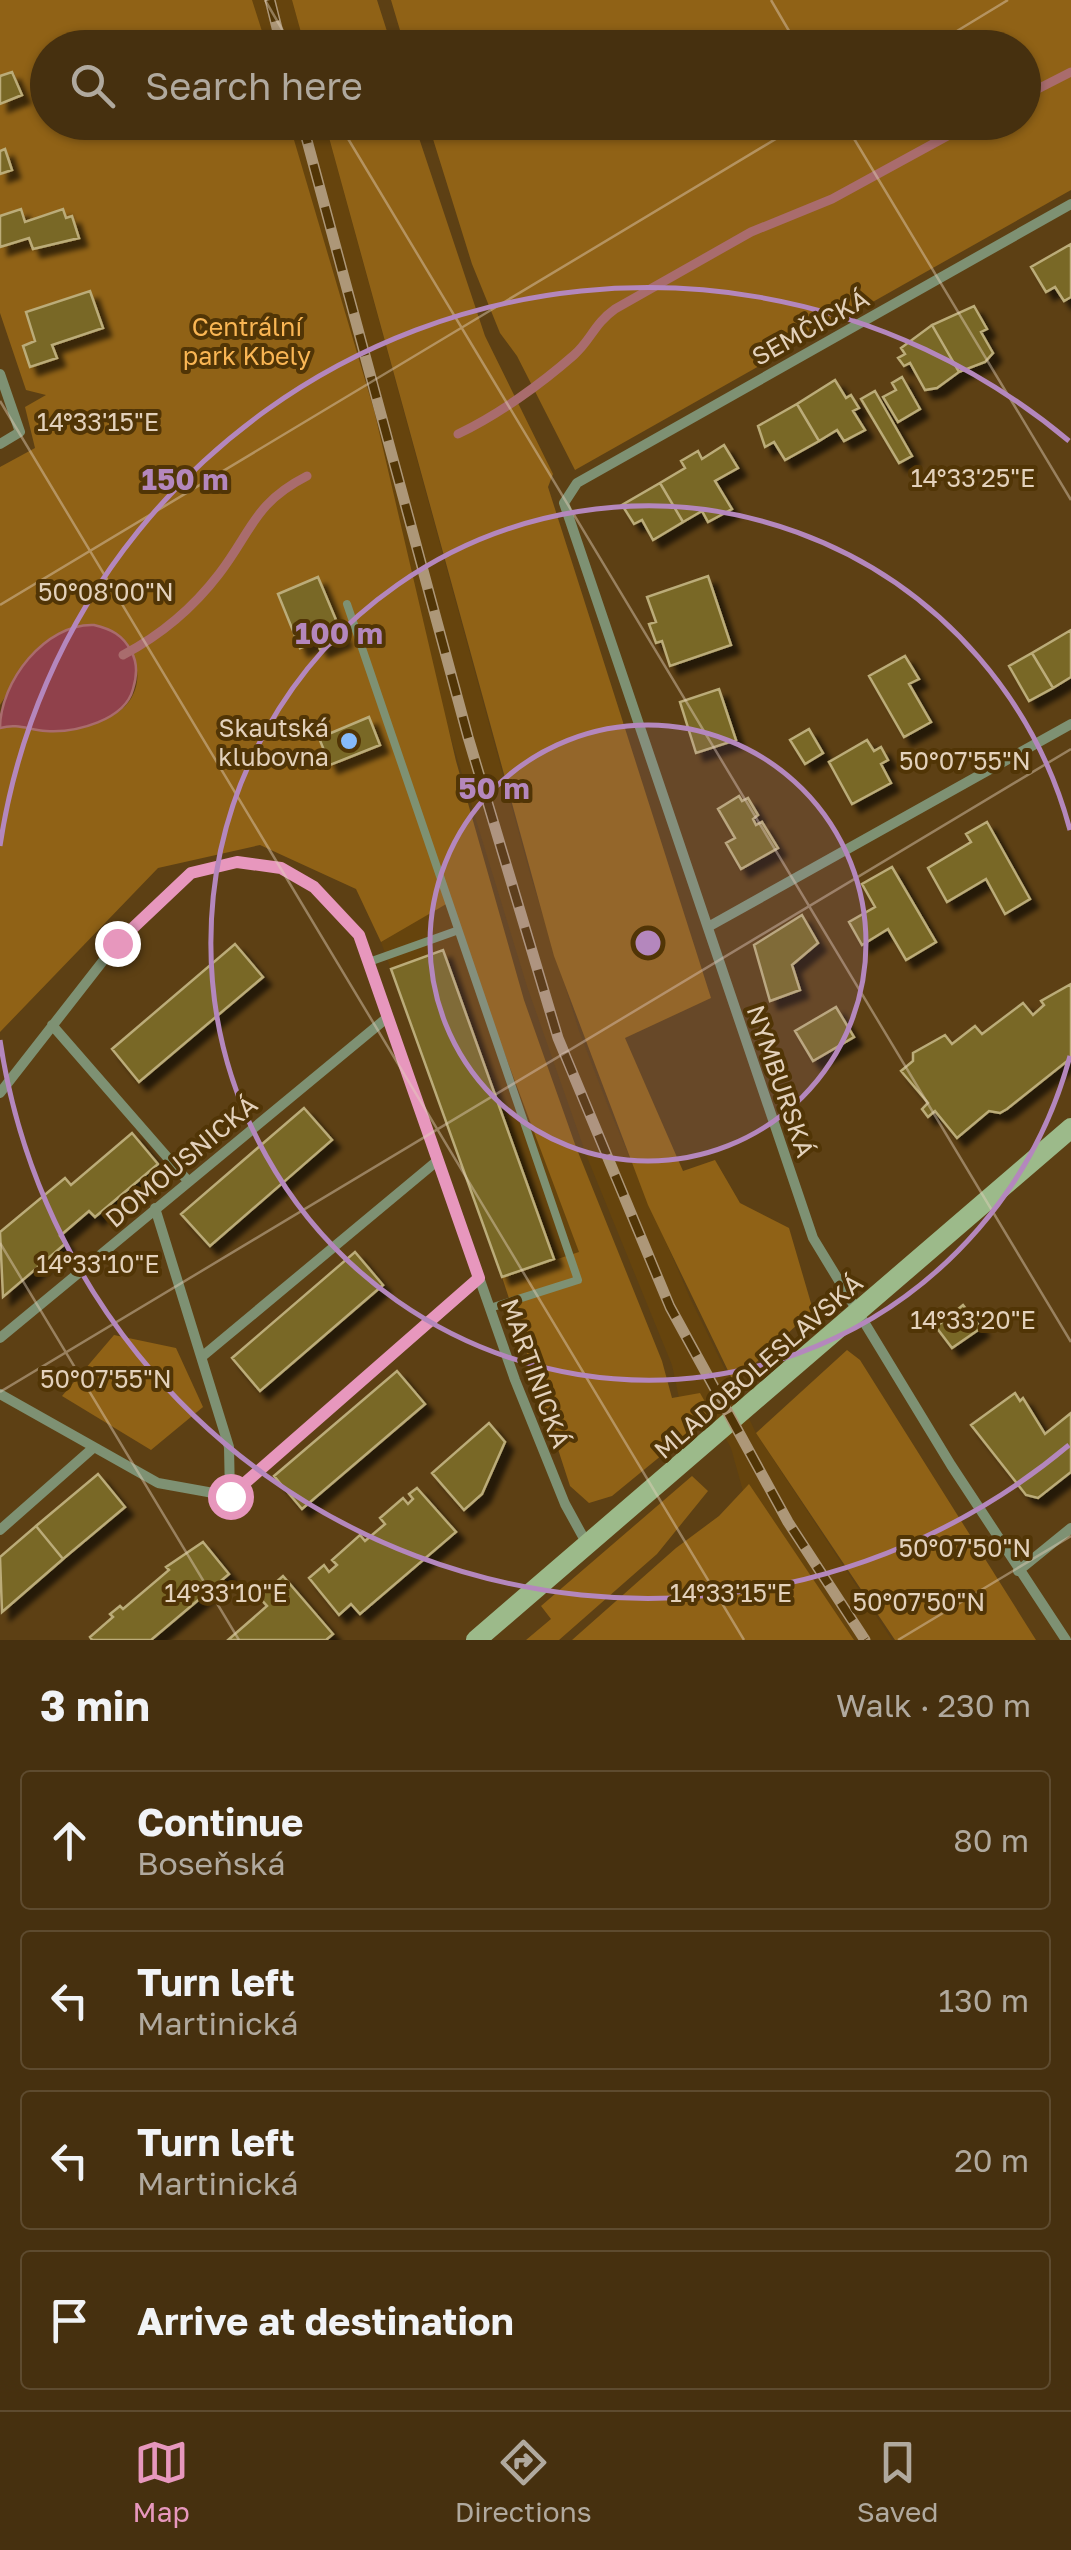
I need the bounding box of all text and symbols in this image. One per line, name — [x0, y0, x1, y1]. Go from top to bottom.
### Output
search box — [30, 30, 1041, 140]
icon: search — [65, 58, 120, 113]
text: Search here — [145, 63, 363, 108]
street label: SEMČICKÁ — [746, 282, 874, 372]
park label: Centrální park Kbely — [183, 311, 311, 371]
text: 14°33'15"E — [37, 406, 159, 437]
text: 150 m — [142, 461, 229, 497]
text: 14°33'25"E — [911, 462, 1035, 493]
text: 50°08'00"N — [38, 576, 174, 607]
text: 100 m — [295, 615, 383, 651]
place label: Skautská klubovna — [218, 712, 329, 772]
marker: Skautská klubovna — [338, 730, 360, 752]
text: 50°07'55"N — [899, 745, 1031, 776]
text: 50 m — [458, 770, 530, 806]
route end — [95, 921, 141, 967]
centre of rings — [630, 925, 666, 961]
street label: NYMBURSKÁ — [740, 1001, 822, 1161]
street label: DOMOUSNICKÁ — [99, 1088, 263, 1233]
text: 14°33'10"E — [36, 1248, 160, 1279]
street label: MLADOBOLESLAVSKÁ — [647, 1267, 869, 1465]
street label: MARTINICKÁ — [495, 1294, 577, 1452]
text: 14°33'20"E — [910, 1304, 1036, 1335]
text: 50°07'55"N — [40, 1363, 172, 1394]
route start — [208, 1474, 254, 1520]
text: 50°07'50"N — [899, 1532, 1031, 1563]
text: 14°33'10"E — [164, 1577, 288, 1608]
text: 14°33'15"E — [670, 1577, 792, 1608]
text: 50°07'50"N — [853, 1586, 985, 1617]
text: 3 min — [40, 1680, 150, 1730]
text: Walk · 230 m — [836, 1686, 1031, 1724]
text: Continue — [137, 1799, 303, 1844]
icon: ahead — [42, 1813, 97, 1868]
text: 80 m — [953, 1821, 1029, 1859]
text: Boseňská — [137, 1844, 286, 1882]
text: Turn left — [137, 1959, 295, 2004]
icon: left — [42, 1973, 97, 2028]
text: 130 m — [939, 1981, 1029, 2019]
text: Martinická — [137, 2004, 299, 2042]
text: Turn left — [137, 2119, 295, 2164]
icon: left — [42, 2133, 97, 2188]
text: 20 m — [954, 2141, 1029, 2179]
text: Martinická — [137, 2164, 299, 2202]
icon: arrive — [42, 2293, 97, 2348]
text: Arrive at destination — [137, 2298, 514, 2343]
tab: Map — [133, 2435, 190, 2528]
tab: Directions — [455, 2435, 592, 2528]
tab: Saved — [857, 2435, 938, 2528]

